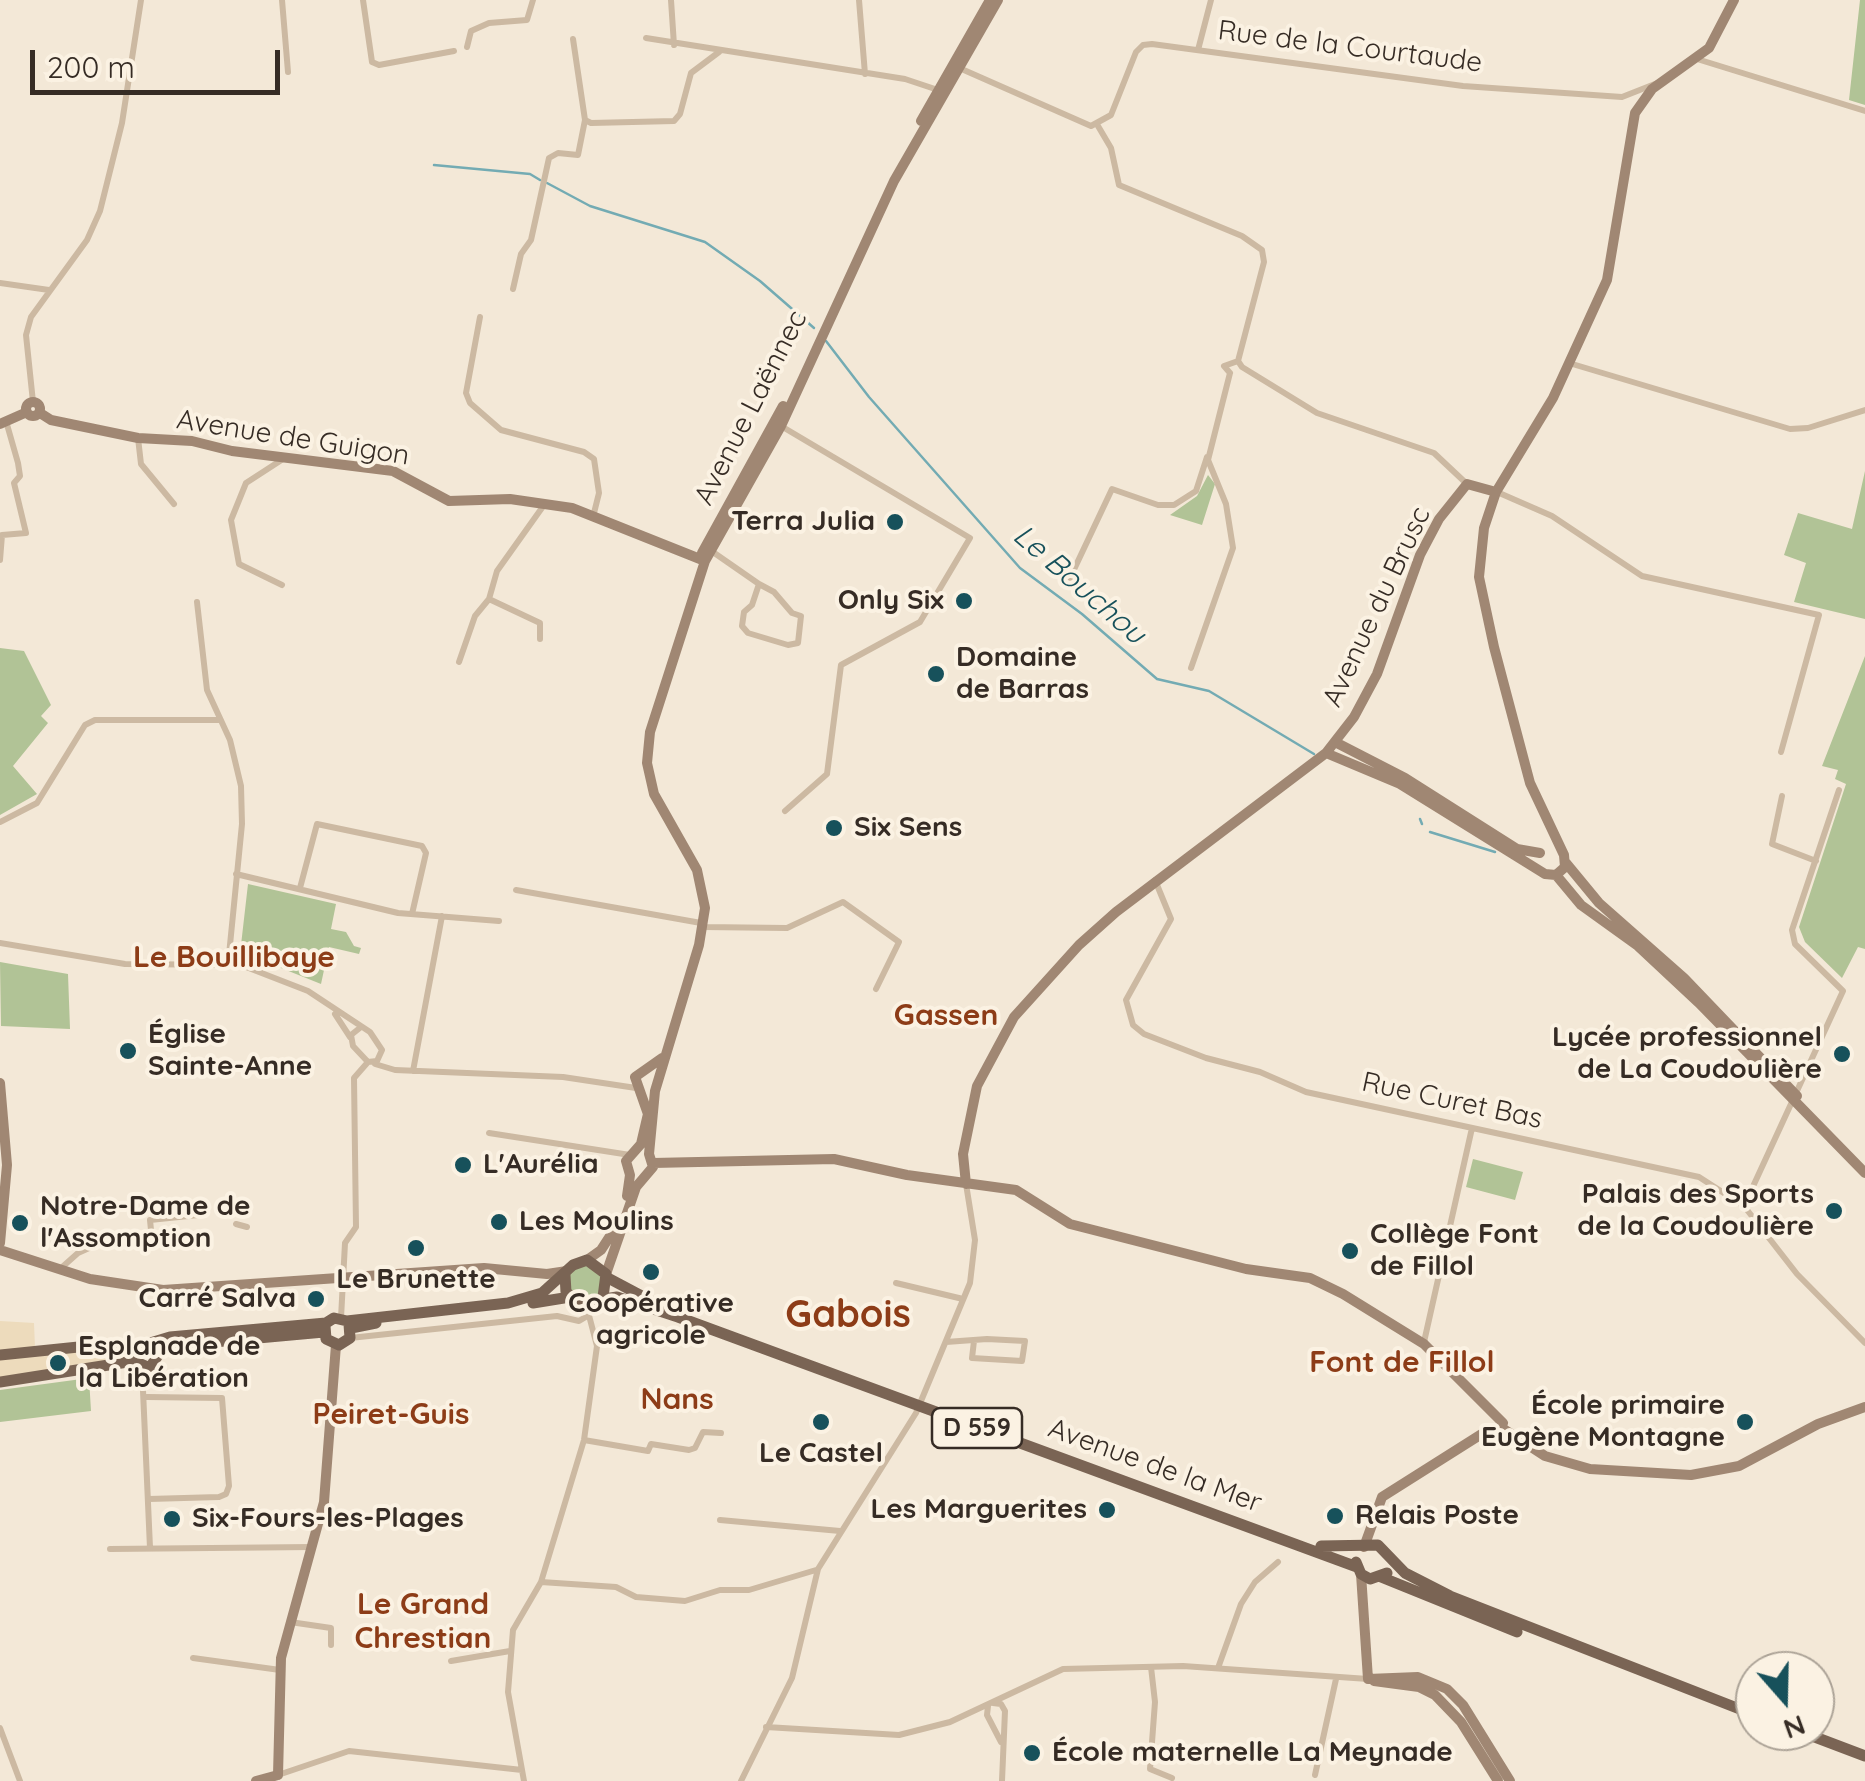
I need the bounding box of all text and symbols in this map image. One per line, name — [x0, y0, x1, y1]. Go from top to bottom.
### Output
street label: Rue de la Courtaude — [1216, 14, 1484, 80]
scale bar — [35, 30, 285, 92]
text: 200 m — [47, 48, 135, 86]
street label: Avenue Laënnec — [688, 305, 814, 511]
street label: Avenue de Guigon — [174, 403, 412, 473]
street label: Avenue du Brusc — [1316, 502, 1438, 712]
place label: Terra Julia — [731, 505, 875, 539]
marker: Terra Julia — [884, 511, 906, 533]
water label: Le Bouchou — [1005, 518, 1153, 652]
place label: Only Six — [838, 584, 944, 618]
marker: Only Six — [953, 590, 975, 612]
place label: Domaine de Barras — [956, 641, 1089, 707]
marker: Domaine de Barras — [925, 663, 947, 685]
place label: Six Sens — [854, 811, 962, 845]
marker: Six Sens — [823, 817, 845, 839]
district label: Le Bouillibaye — [133, 940, 335, 976]
district label: Gassen — [894, 998, 998, 1034]
place label: Église Sainte-Anne — [148, 1018, 312, 1084]
place label: Lycée professionnel de La Coudoulière — [1552, 1021, 1822, 1087]
marker: Église Sainte-Anne — [117, 1040, 139, 1062]
marker: Lycée professionnel de La Coudoulière — [1831, 1043, 1853, 1065]
street label: Rue Curet Bas — [1359, 1065, 1545, 1137]
place label: L'Aurélia — [483, 1148, 599, 1182]
marker: L'Aurélia — [452, 1154, 474, 1176]
place label: Palais des Sports de la Coudoulière — [1577, 1178, 1814, 1244]
place label: Notre-Dame de l'Assomption — [40, 1190, 251, 1256]
marker: Palais des Sports de la Coudoulière — [1823, 1200, 1845, 1222]
place label: Les Moulins — [519, 1205, 674, 1239]
marker: Les Moulins — [488, 1211, 510, 1233]
marker: Notre-Dame de l'Assomption — [9, 1212, 31, 1234]
place label: Collège Font de Fillol — [1370, 1218, 1539, 1284]
marker: Le Brunette — [405, 1237, 427, 1259]
marker: Collège Font de Fillol — [1339, 1240, 1361, 1262]
marker: Coopérative agricole — [640, 1261, 662, 1283]
place label: Le Brunette — [336, 1263, 496, 1297]
place label: Carré Salva — [138, 1282, 296, 1316]
place label: Coopérative agricole — [568, 1287, 734, 1353]
marker: Carré Salva — [305, 1288, 327, 1310]
district label: Gabois — [785, 1293, 911, 1339]
place label: Esplanade de la Libération — [78, 1330, 261, 1396]
district label: Font de Fillol — [1309, 1345, 1495, 1381]
marker: Esplanade de la Libération — [47, 1352, 69, 1374]
district label: Nans — [640, 1382, 714, 1418]
place label: École primaire Eugène Montagne — [1481, 1389, 1725, 1455]
district label: Peiret-Guis — [313, 1397, 469, 1433]
road number: D 559 — [932, 1408, 1022, 1448]
marker: Le Castel — [810, 1411, 832, 1433]
marker: École primaire Eugène Montagne — [1734, 1411, 1756, 1433]
street label: Avenue de la Mer — [1044, 1412, 1266, 1520]
place label: Le Castel — [759, 1437, 883, 1471]
place label: Les Marguerites — [870, 1493, 1087, 1527]
marker: Les Marguerites — [1096, 1499, 1118, 1521]
place label: Relais Poste — [1355, 1499, 1519, 1533]
place label: Six-Fours-les-Plages — [192, 1502, 464, 1536]
marker: Relais Poste — [1324, 1505, 1346, 1527]
marker: Six-Fours-les-Plages — [161, 1508, 183, 1530]
district label: Le Grand Chrestian — [355, 1587, 491, 1658]
north arrow — [1735, 1651, 1835, 1751]
text: N — [1779, 1708, 1810, 1748]
place label: École maternelle La Meynade — [1052, 1736, 1453, 1770]
marker: École maternelle La Meynade — [1021, 1742, 1043, 1764]

